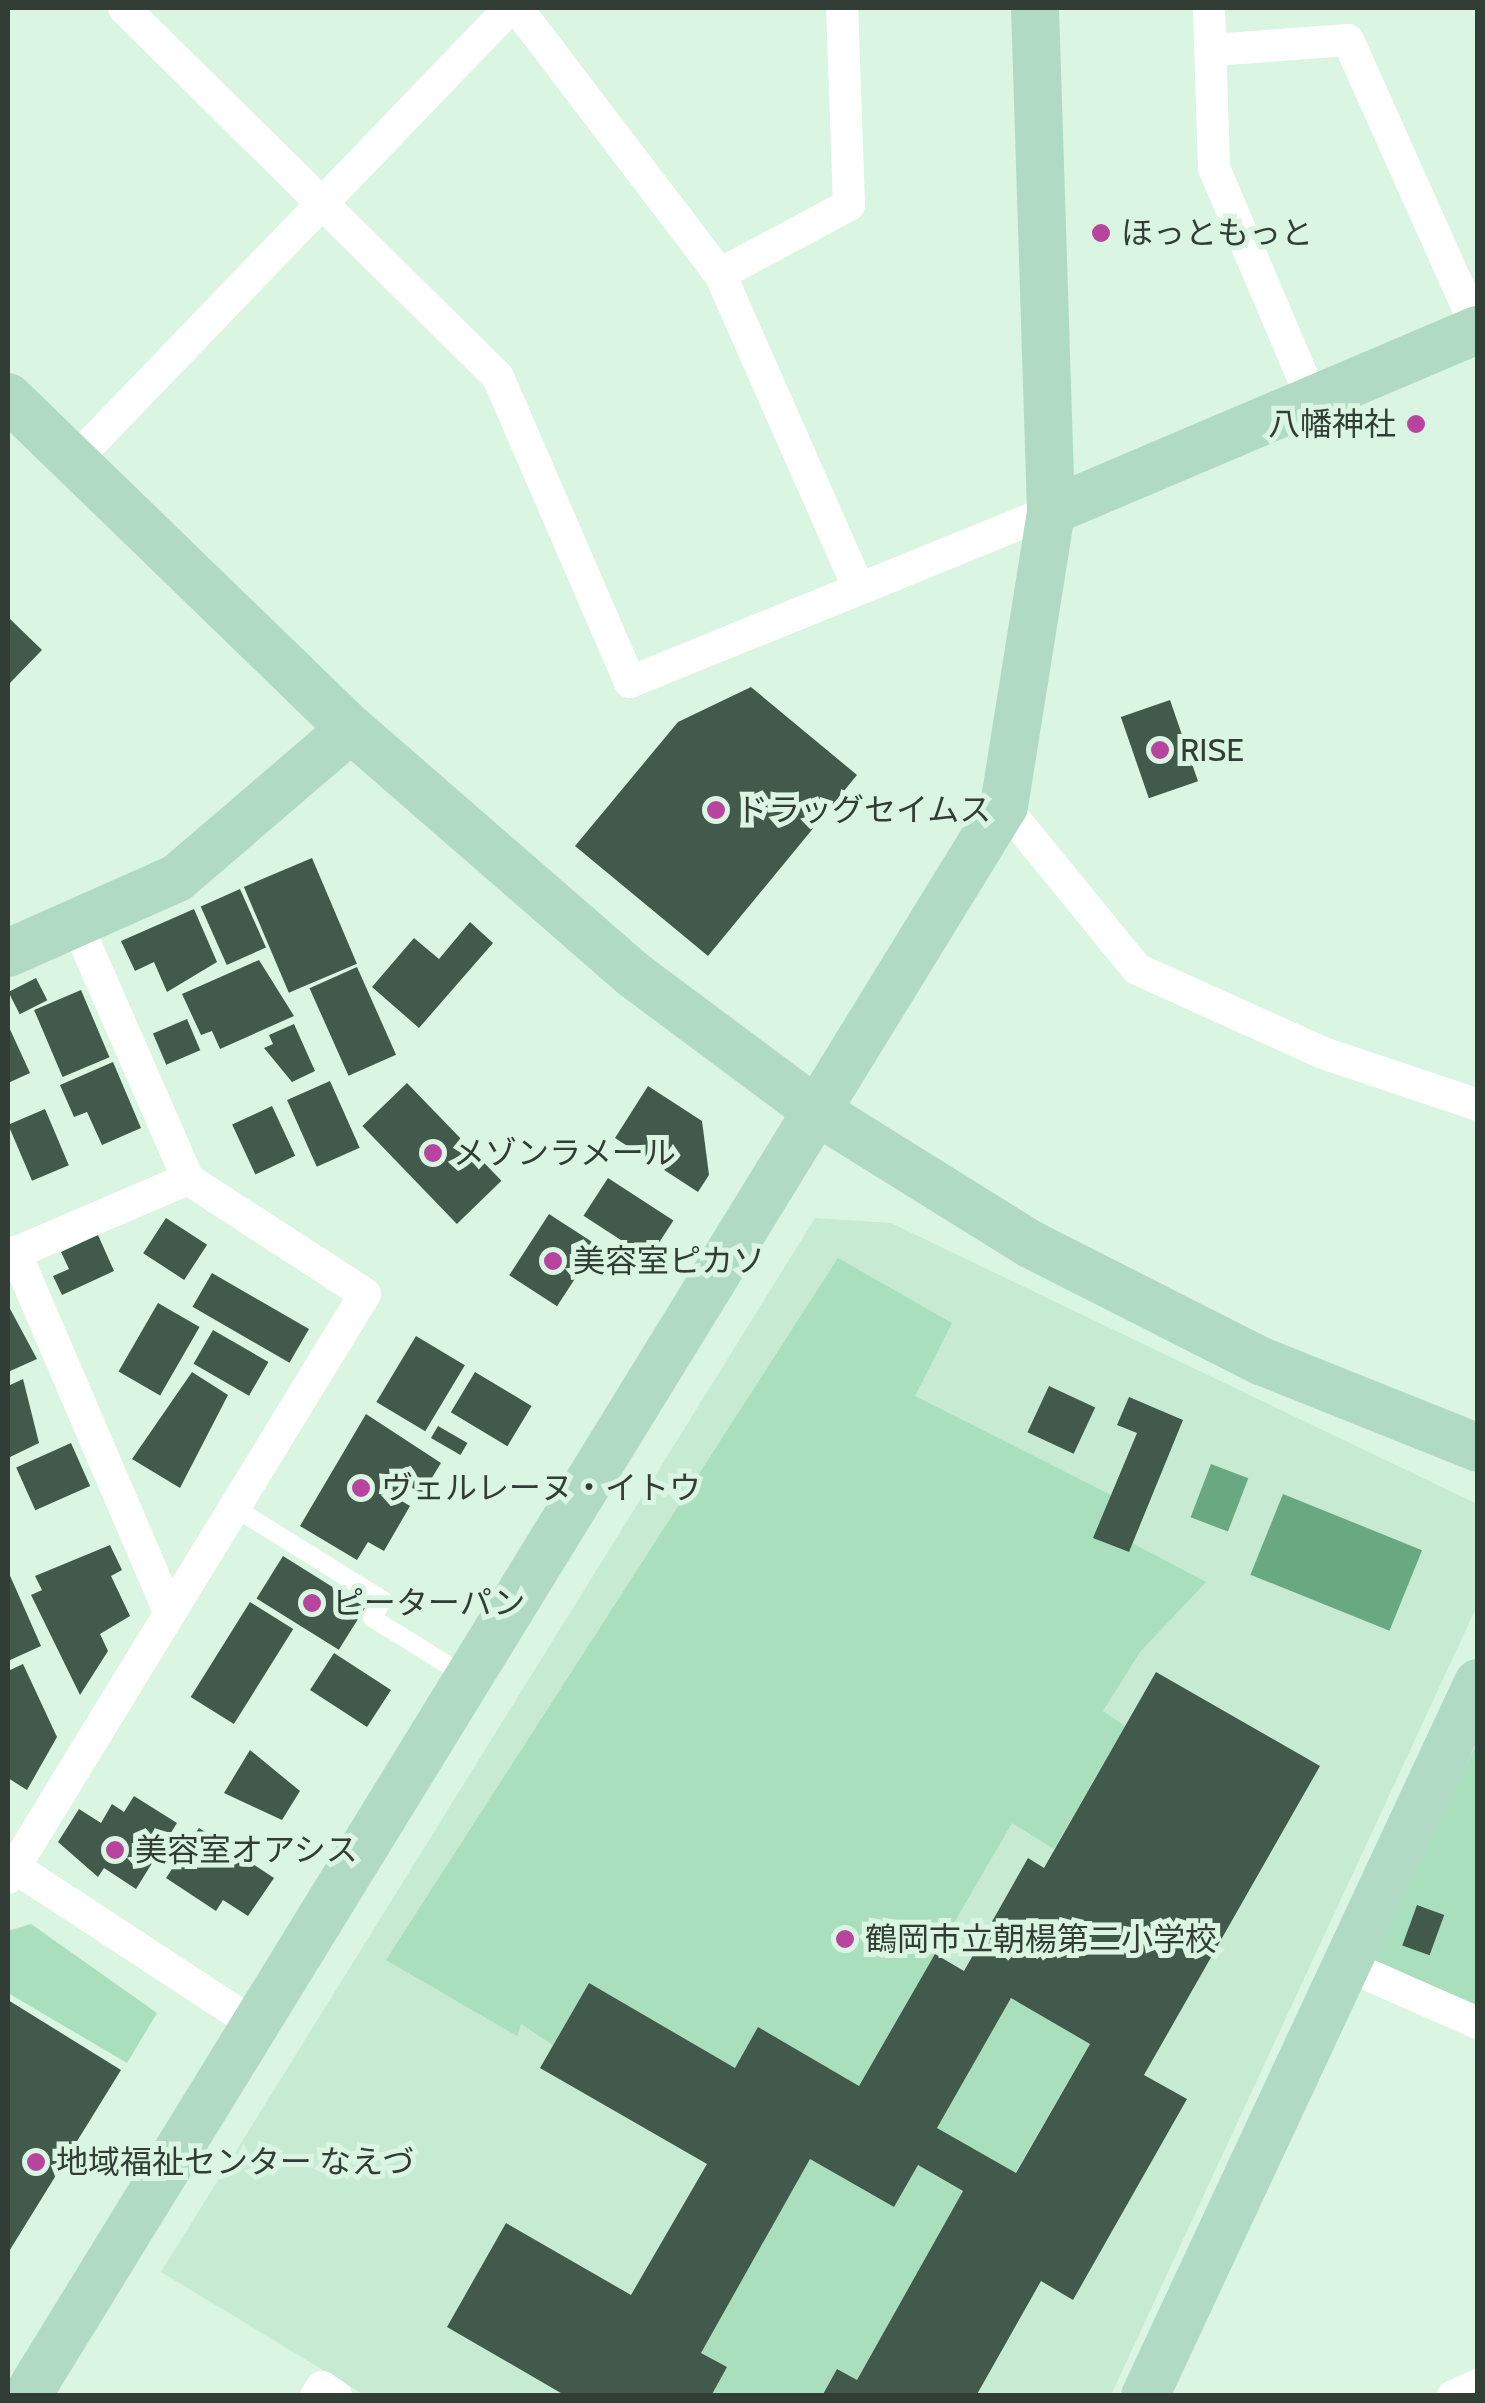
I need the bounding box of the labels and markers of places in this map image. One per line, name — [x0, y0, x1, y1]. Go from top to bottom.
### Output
place label: ほっともっと — [1121, 214, 1313, 252]
marker: ほっともっと — [1090, 222, 1112, 244]
place label: 八幡神社 — [1268, 405, 1396, 443]
marker: 八幡神社 — [1405, 413, 1427, 435]
place label: RISE — [1180, 731, 1244, 769]
marker: RISE — [1149, 739, 1171, 761]
place label: ドラッグセイムス — [736, 791, 992, 829]
marker: ドラッグセイムス — [705, 799, 727, 821]
place label: メゾンラメール — [453, 1134, 677, 1172]
marker: メゾンラメール — [422, 1142, 444, 1164]
place label: 美容室ピカソ — [573, 1242, 765, 1280]
marker: 美容室ピカソ — [542, 1250, 564, 1272]
place label: ヴェルレーヌ・イトウ — [381, 1469, 701, 1507]
marker: ヴェルレーヌ・イトウ — [350, 1477, 372, 1499]
place label: ピーターパン — [332, 1584, 524, 1622]
marker: ピーターパン — [301, 1592, 323, 1614]
place label: 美容室オアシス — [135, 1831, 359, 1869]
marker: 美容室オアシス — [104, 1839, 126, 1861]
place label: 鶴岡市立朝楊第二小学校 — [865, 1920, 1217, 1958]
marker: 鶴岡市立朝楊第二小学校 — [834, 1928, 856, 1950]
place label: 地域福祉センター なえづ — [56, 2143, 415, 2181]
marker: 地域福祉センター なえづ — [25, 2151, 47, 2173]

